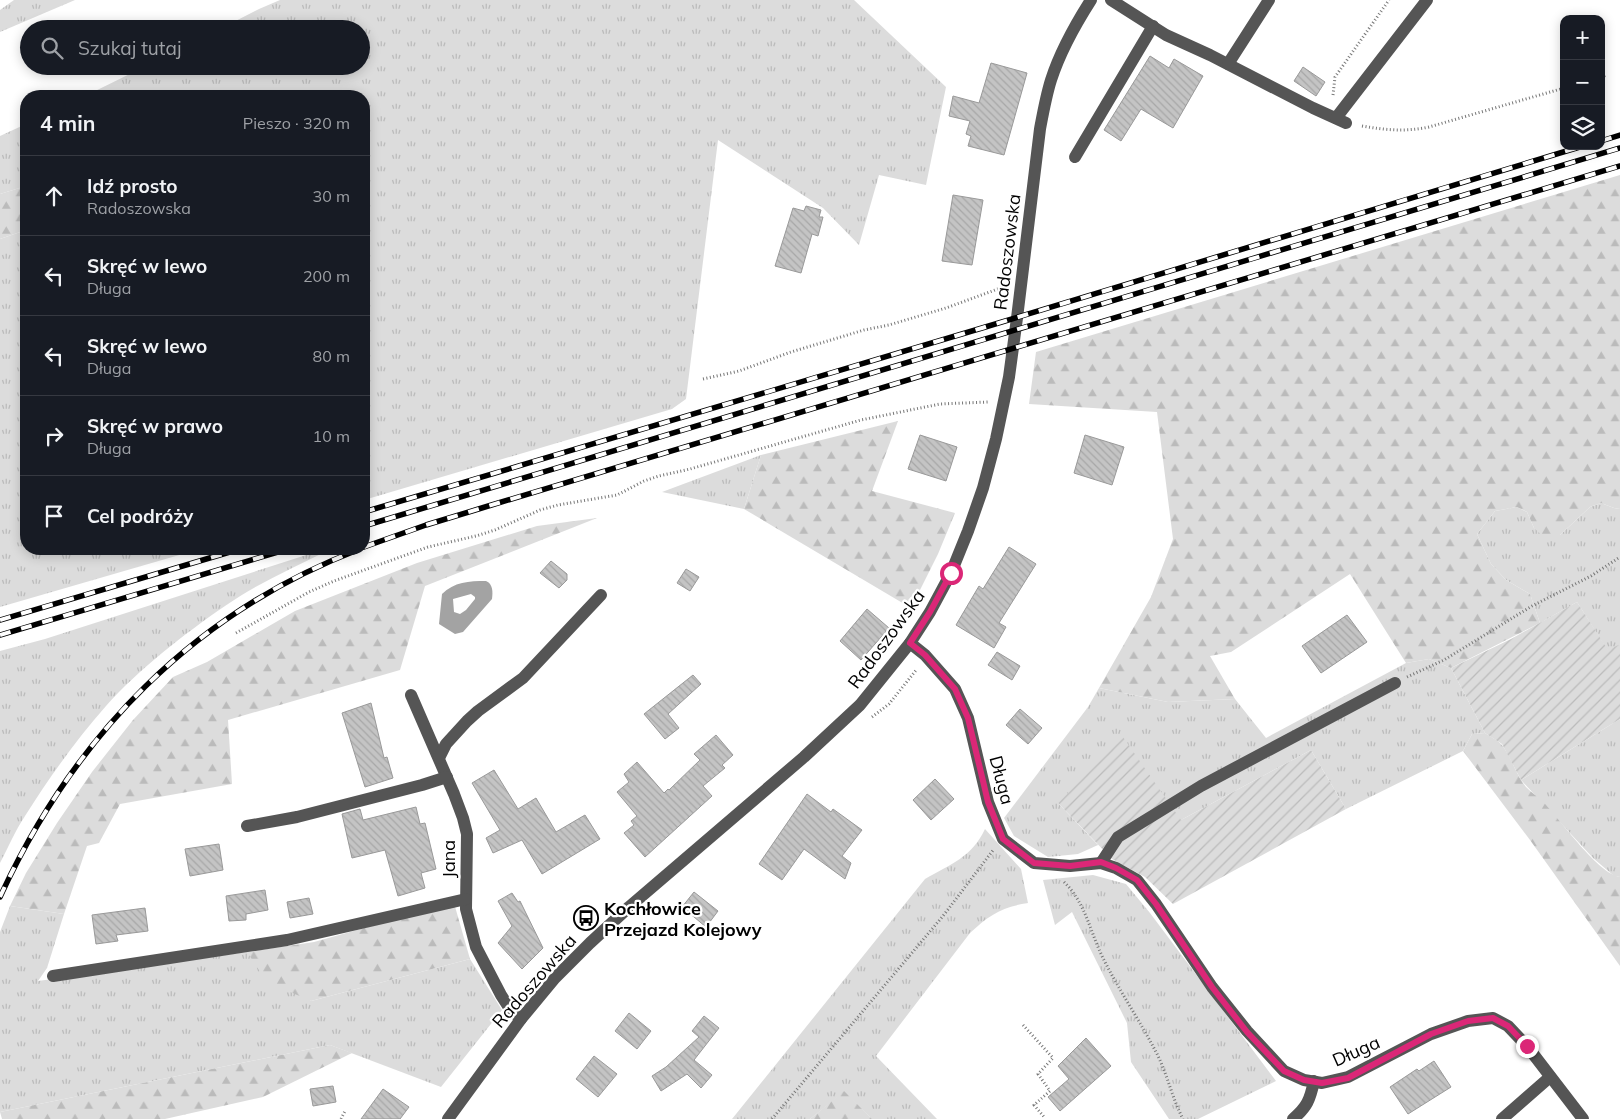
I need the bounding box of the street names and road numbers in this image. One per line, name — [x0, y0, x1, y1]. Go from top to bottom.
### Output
street label: Radoszowska — [988, 193, 1026, 311]
street label: Radoszowska — [842, 585, 930, 693]
street label: Długa — [984, 753, 1020, 807]
street label: Jana — [437, 840, 460, 878]
street label: Radoszowska — [487, 929, 581, 1033]
street label: Długa — [1329, 1030, 1383, 1072]

